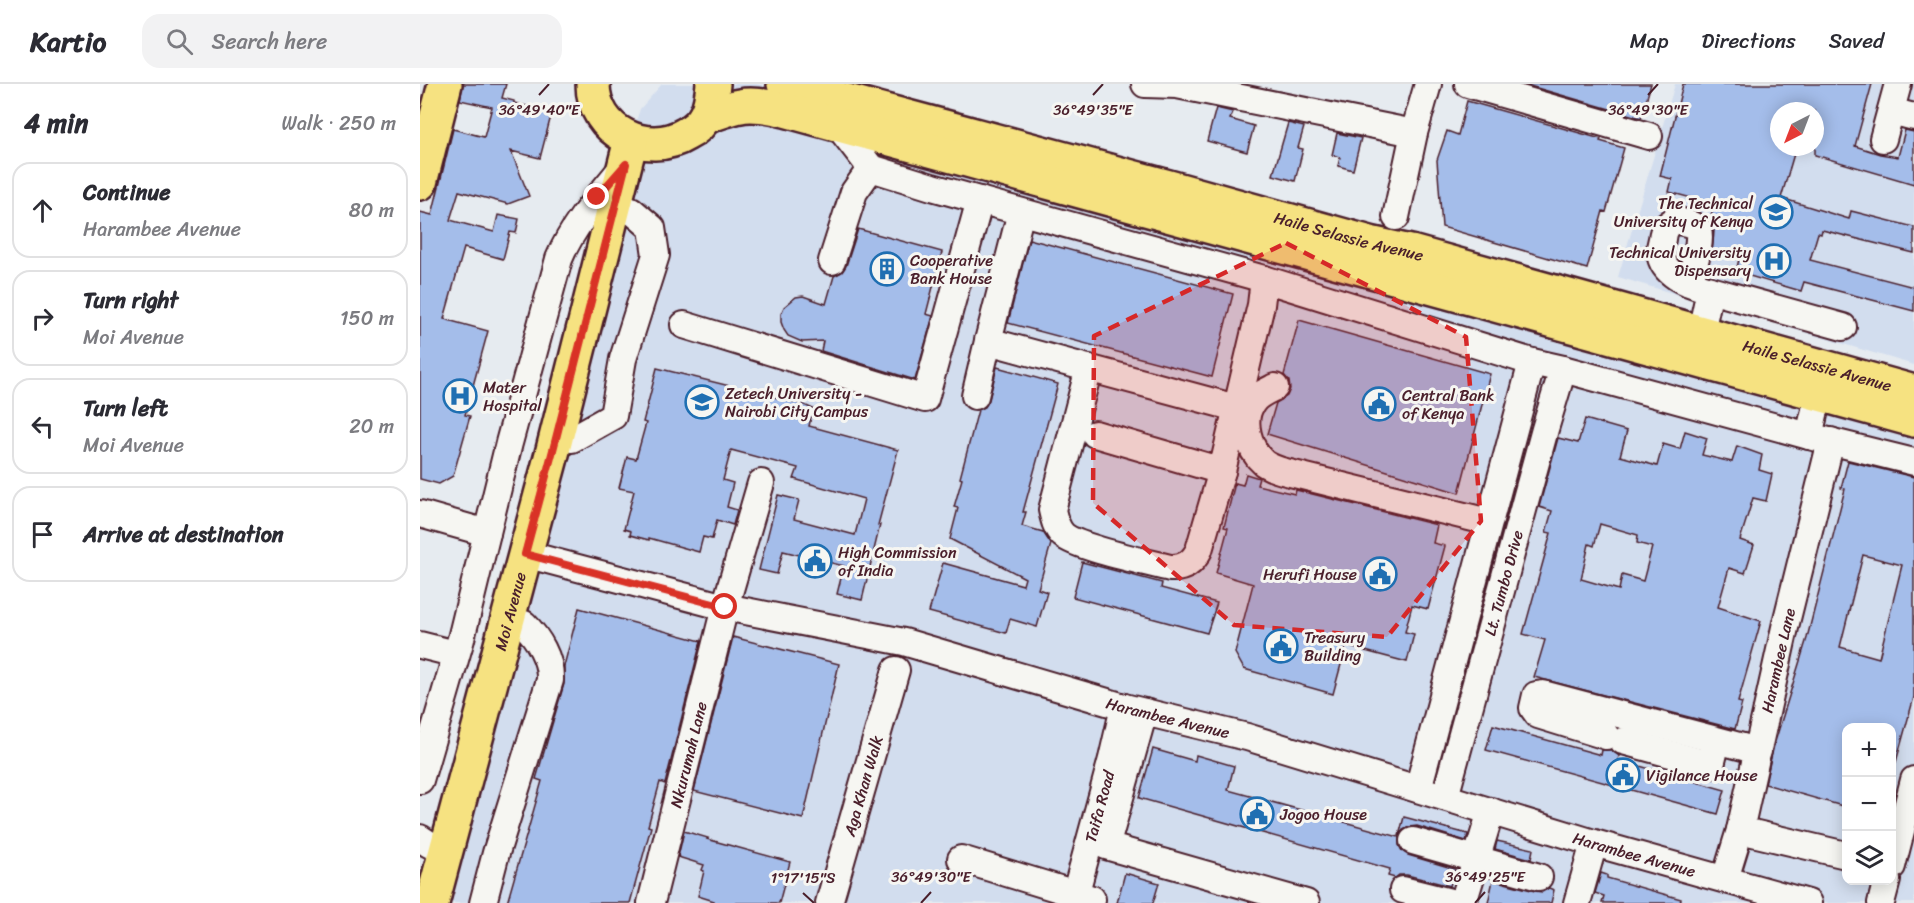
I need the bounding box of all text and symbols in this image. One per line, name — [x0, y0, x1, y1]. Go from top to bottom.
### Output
search box — [142, 14, 562, 68]
text: Kartio — [30, 17, 106, 66]
text: Search here — [211, 22, 327, 61]
text: Map — [1630, 22, 1668, 60]
text: Directions — [1701, 22, 1796, 60]
text: Saved — [1829, 22, 1884, 60]
icon: search — [163, 25, 196, 58]
text: 36°49'40"E — [499, 97, 581, 123]
text: 36°49'35"E — [1053, 97, 1134, 123]
text: 36°49'30"E — [1608, 97, 1689, 123]
text: 4 min — [24, 100, 88, 146]
north arrow — [1770, 102, 1824, 156]
text: Walk · 250 m — [282, 106, 396, 141]
text: Continue — [83, 173, 171, 212]
route end — [583, 183, 609, 209]
place label: The Technical University of Kenya — [1614, 189, 1753, 236]
text: 80 m — [349, 193, 394, 228]
icon: ahead — [26, 194, 59, 227]
school or university icon: The Technical University of Kenya — [1758, 194, 1794, 230]
street label: Haile Selassie Avenue — [1271, 202, 1427, 269]
text: Harambee Avenue — [83, 212, 241, 247]
place label: Technical University Dispensary — [1609, 238, 1752, 285]
hospital icon: Technical University Dispensary — [1756, 243, 1792, 279]
place label: Cooperative Bank House — [910, 246, 993, 293]
building icon: Cooperative Bank House — [869, 251, 905, 287]
text: Turn right — [83, 281, 178, 320]
text: 150 m — [340, 301, 394, 336]
icon: right — [26, 302, 59, 335]
text: Moi Avenue — [83, 320, 184, 355]
street label: Haile Selassie Avenue — [1739, 331, 1895, 400]
place label: Mater Hospital — [483, 373, 542, 420]
hospital icon: Mater Hospital — [442, 378, 478, 414]
place label: Zetech University - Nairobi City Campus — [725, 379, 869, 426]
place label: Central Bank of Kenya — [1402, 381, 1494, 428]
school or university icon: Zetech University - Nairobi City Campus — [684, 384, 720, 420]
public building icon: Central Bank of Kenya — [1361, 386, 1397, 422]
text: Turn left — [83, 389, 168, 428]
text: 20 m — [349, 409, 394, 444]
icon: left — [26, 410, 59, 443]
text: Moi Avenue — [83, 428, 184, 463]
text: Arrive at destination — [83, 515, 284, 554]
icon: arrive — [26, 518, 59, 551]
street label: Lt. Tumbo Drive — [1475, 527, 1531, 639]
place label: High Commission of India — [838, 538, 957, 585]
public building icon: High Commission of India — [797, 543, 833, 579]
public building icon: Herufi House — [1362, 556, 1398, 592]
place label: Herufi House — [1263, 560, 1357, 589]
street label: Moi Avenue — [485, 568, 534, 654]
route start — [711, 593, 737, 619]
street label: Harambee Lane — [1752, 605, 1804, 716]
place label: Treasury Building — [1304, 623, 1366, 670]
public building icon: Treasury Building — [1263, 628, 1299, 664]
street label: Harambee Avenue — [1103, 688, 1233, 747]
street label: Nkurumah Lane — [661, 698, 715, 811]
map controls — [1842, 723, 1896, 885]
button: + — [1842, 723, 1896, 777]
street label: Aga Khan Walk — [834, 732, 891, 840]
public building icon: Vigilance House — [1605, 757, 1641, 793]
place label: Vigilance House — [1646, 761, 1758, 790]
street label: Taifa Road — [1076, 766, 1123, 846]
button: − — [1842, 777, 1896, 831]
public building icon: Jogoo House — [1239, 796, 1275, 832]
place label: Jogoo House — [1279, 800, 1367, 829]
street label: Harambee Avenue — [1569, 823, 1699, 885]
button: layers — [1842, 831, 1896, 885]
text: 36°49'30"E — [891, 864, 972, 890]
text: 36°49'25"E — [1445, 864, 1527, 890]
text: 1°17'15"S — [771, 865, 836, 891]

